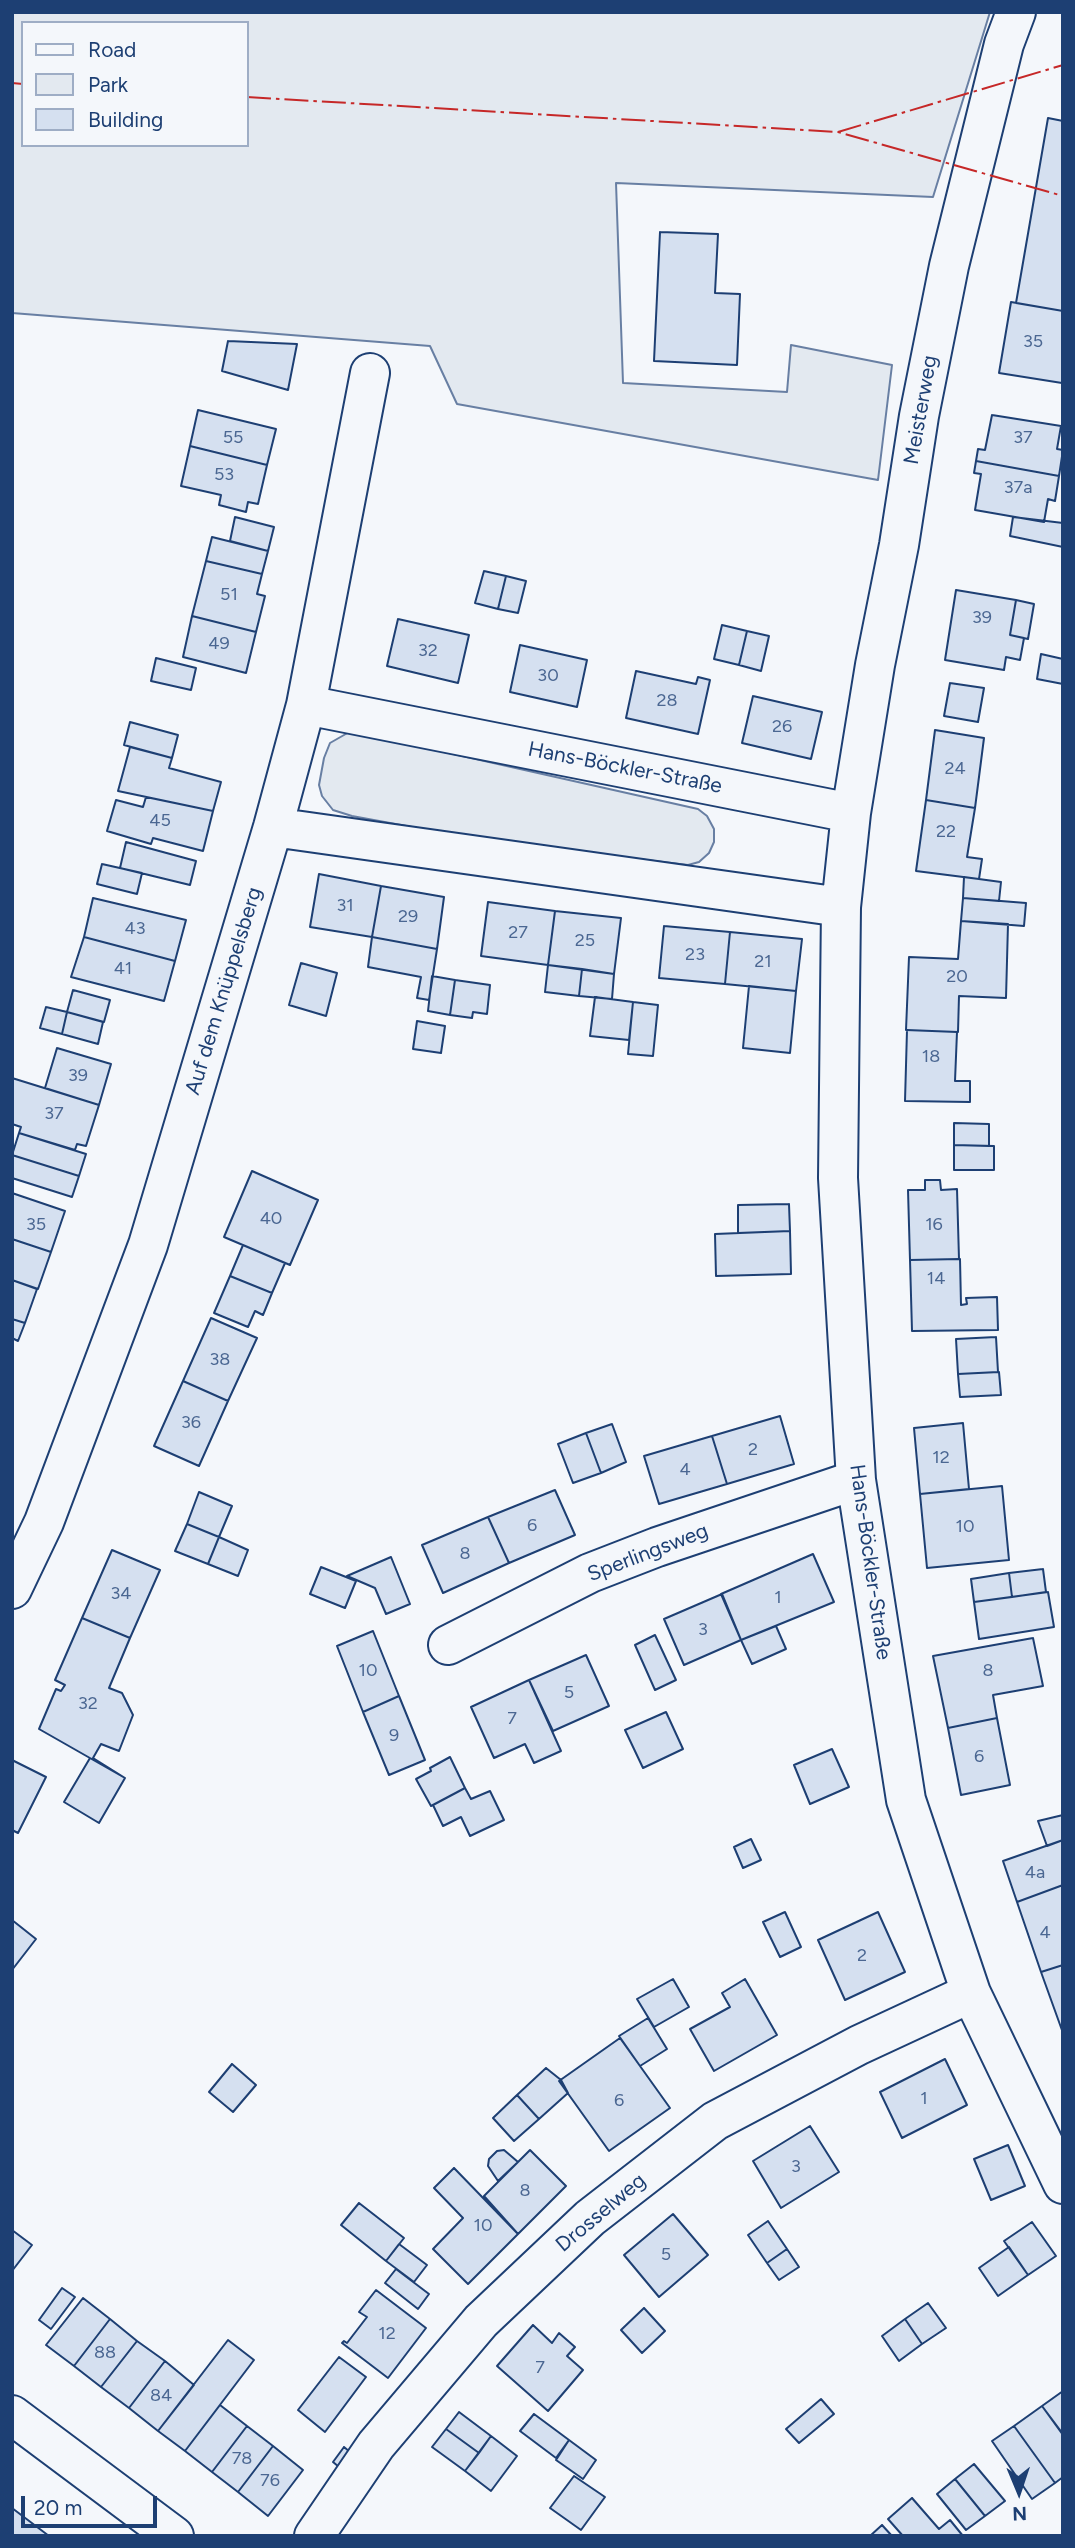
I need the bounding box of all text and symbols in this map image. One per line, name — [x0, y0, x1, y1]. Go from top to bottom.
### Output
legend — [21, 21, 248, 147]
text: Road — [88, 37, 136, 62]
text: Park — [88, 72, 128, 97]
text: Building — [88, 107, 163, 132]
house number: 35 — [1023, 331, 1043, 353]
street label: Meisterweg — [899, 353, 943, 467]
house number: 55 — [223, 427, 243, 449]
house number: 37 — [1013, 427, 1033, 449]
house number: 53 — [214, 464, 234, 486]
house number: 37a — [1004, 477, 1032, 499]
house number: 51 — [220, 584, 238, 606]
house number: 39 — [972, 607, 992, 629]
house number: 49 — [208, 633, 230, 655]
house number: 32 — [418, 640, 438, 662]
house number: 30 — [537, 665, 559, 687]
house number: 28 — [656, 690, 678, 712]
house number: 26 — [772, 716, 792, 738]
street label: Hans-Böckler-Straße — [526, 737, 724, 799]
house number: 24 — [944, 758, 966, 780]
house number: 45 — [149, 810, 171, 832]
house number: 22 — [936, 821, 956, 843]
street label: Auf dem Knüppelsberg — [180, 884, 268, 1098]
house number: 31 — [336, 895, 354, 917]
house number: 29 — [398, 906, 418, 928]
house number: 43 — [125, 918, 145, 940]
house number: 27 — [508, 922, 528, 944]
house number: 25 — [575, 930, 595, 952]
house number: 23 — [685, 944, 705, 966]
house number: 21 — [754, 951, 772, 973]
house number: 41 — [114, 958, 132, 980]
house number: 20 — [946, 966, 968, 988]
house number: 18 — [922, 1046, 940, 1068]
house number: 39 — [68, 1065, 88, 1087]
house number: 37 — [44, 1103, 64, 1125]
house number: 40 — [260, 1208, 282, 1230]
house number: 35 — [26, 1214, 46, 1236]
house number: 16 — [925, 1214, 943, 1236]
house number: 14 — [927, 1268, 945, 1290]
house number: 38 — [210, 1349, 230, 1371]
house number: 36 — [181, 1412, 201, 1434]
house number: 2 — [748, 1439, 758, 1461]
house number: 12 — [932, 1447, 950, 1469]
house number: 4 — [679, 1459, 691, 1481]
street label: Hans-Böckler-Straße — [844, 1463, 896, 1661]
house number: 6 — [527, 1515, 537, 1537]
house number: 10 — [956, 1516, 974, 1538]
street label: Sperlingsweg — [584, 1518, 712, 1588]
house number: 8 — [459, 1543, 471, 1565]
house number: 34 — [111, 1583, 131, 1605]
house number: 1 — [774, 1587, 782, 1609]
house number: 3 — [698, 1619, 708, 1641]
house number: 10 — [359, 1660, 377, 1682]
house number: 8 — [982, 1660, 994, 1682]
house number: 5 — [564, 1682, 574, 1704]
house number: 32 — [78, 1693, 98, 1715]
house number: 7 — [507, 1708, 517, 1730]
house number: 9 — [389, 1725, 399, 1747]
house number: 6 — [974, 1746, 984, 1768]
house number: 4a — [1025, 1862, 1045, 1884]
house number: 4 — [1039, 1922, 1051, 1944]
house number: 2 — [857, 1945, 867, 1967]
house number: 1 — [920, 2088, 928, 2110]
house number: 6 — [614, 2090, 624, 2112]
house number: 3 — [791, 2156, 801, 2178]
street label: Drosselweg — [551, 2168, 651, 2258]
house number: 8 — [519, 2180, 531, 2202]
house number: 10 — [474, 2215, 492, 2237]
house number: 5 — [661, 2244, 671, 2266]
house number: 12 — [378, 2323, 396, 2345]
house number: 88 — [94, 2342, 116, 2364]
house number: 7 — [535, 2357, 545, 2379]
house number: 84 — [150, 2385, 172, 2407]
house number: 78 — [232, 2448, 252, 2470]
north arrow — [984, 2457, 1054, 2527]
house number: 76 — [260, 2470, 280, 2492]
scale bar — [24, 2482, 161, 2526]
text: 20 m — [34, 2495, 82, 2520]
text: N — [1012, 2502, 1027, 2525]

